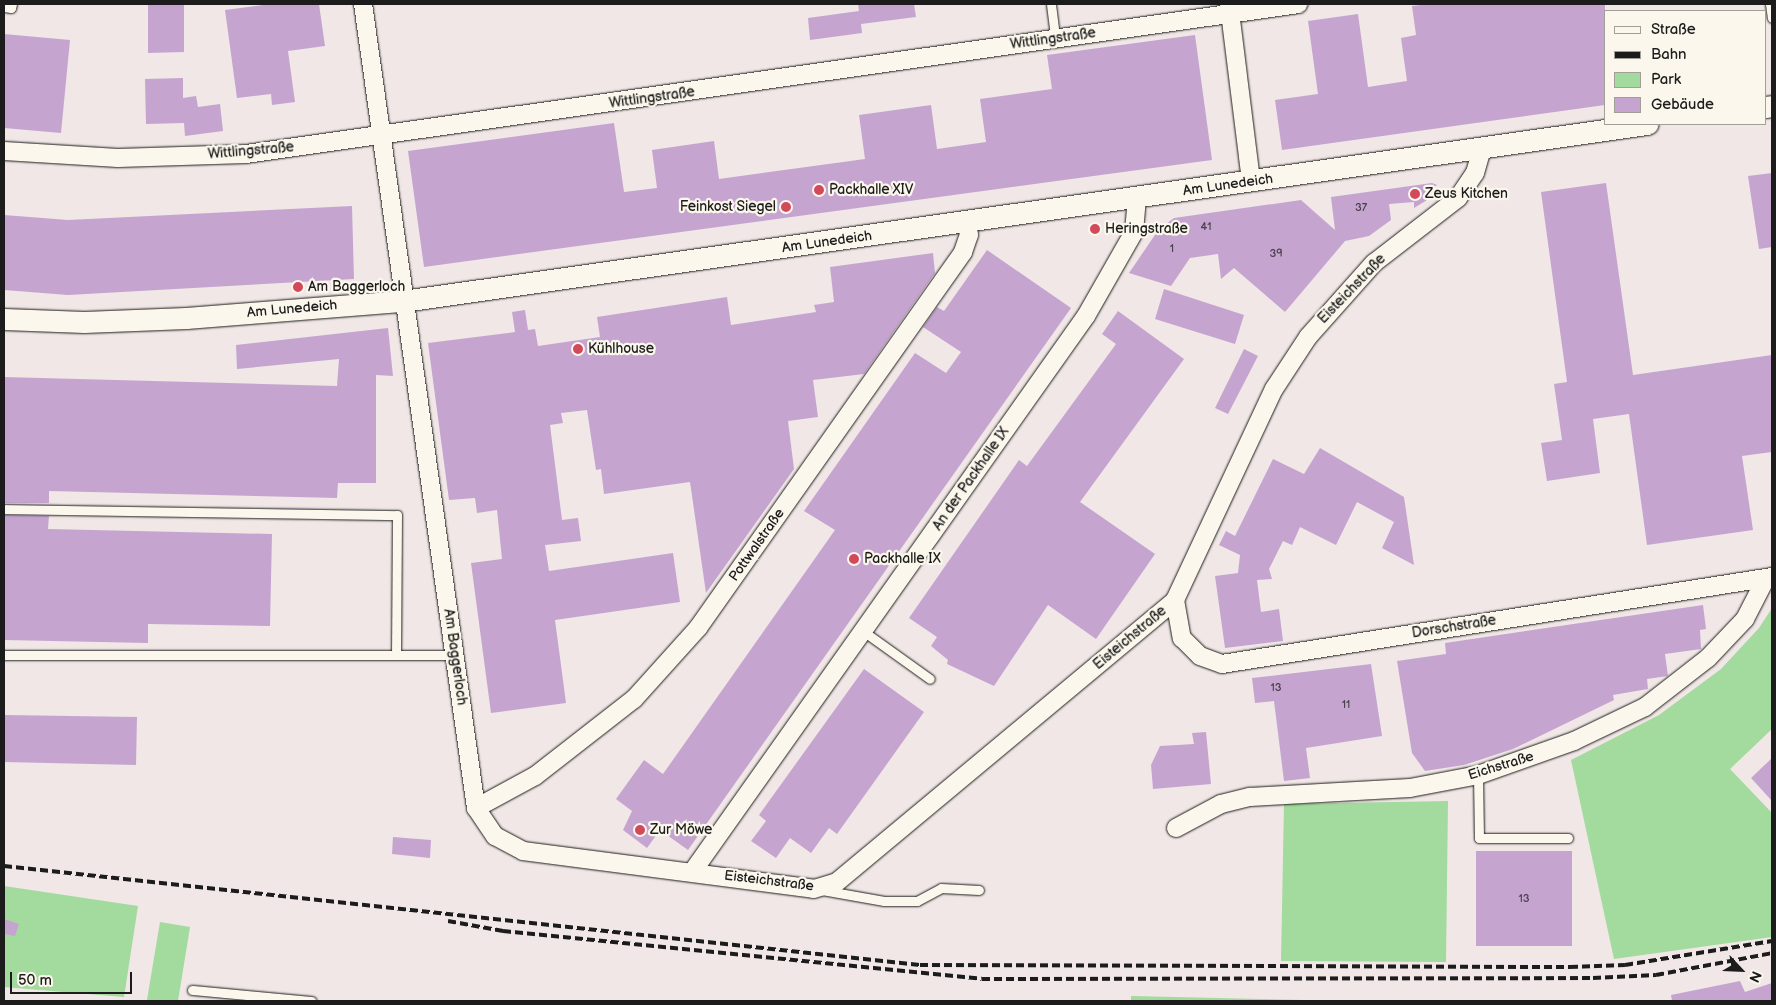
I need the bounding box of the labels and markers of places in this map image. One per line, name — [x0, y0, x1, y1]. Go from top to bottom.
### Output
place label: Packhalle XIV — [829, 182, 914, 198]
marker: Packhalle XIV — [813, 184, 825, 196]
place label: Zeus Kitchen — [1425, 186, 1508, 202]
marker: Zeus Kitchen — [1409, 188, 1421, 200]
place label: Feinkost Siegel — [679, 199, 776, 215]
marker: Feinkost Siegel — [780, 201, 792, 213]
place label: Heringstraße — [1105, 221, 1188, 237]
marker: Heringstraße — [1089, 223, 1101, 235]
place label: Am Baggerloch — [308, 279, 405, 295]
marker: Am Baggerloch — [292, 281, 304, 293]
place label: Kühlhouse — [588, 341, 654, 357]
marker: Kühlhouse — [572, 343, 584, 355]
place label: Packhalle IX — [864, 551, 941, 567]
marker: Packhalle IX — [848, 553, 860, 565]
place label: Zur Möwe — [650, 822, 712, 838]
marker: Zur Möwe — [634, 824, 646, 836]

